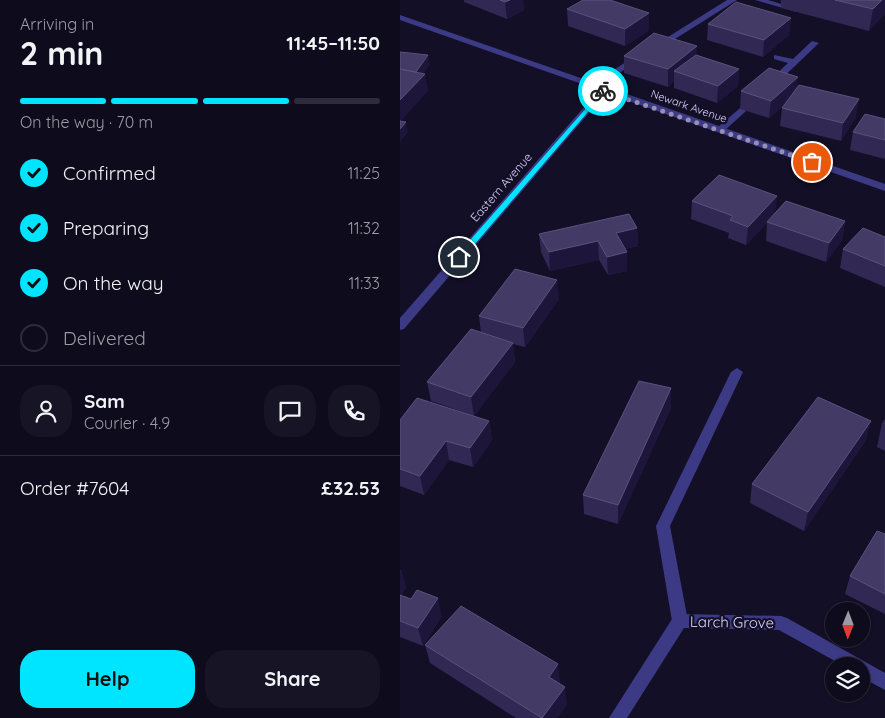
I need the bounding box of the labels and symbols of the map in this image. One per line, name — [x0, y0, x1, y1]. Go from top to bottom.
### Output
courier — [578, 66, 628, 116]
street label: Newark Avenue — [649, 86, 729, 126]
pin — [791, 141, 833, 183]
street label: Eastern Avenue — [467, 149, 535, 225]
pin — [438, 236, 480, 278]
north arrow — [825, 602, 870, 648]
street label: Larch Grove — [690, 612, 774, 632]

